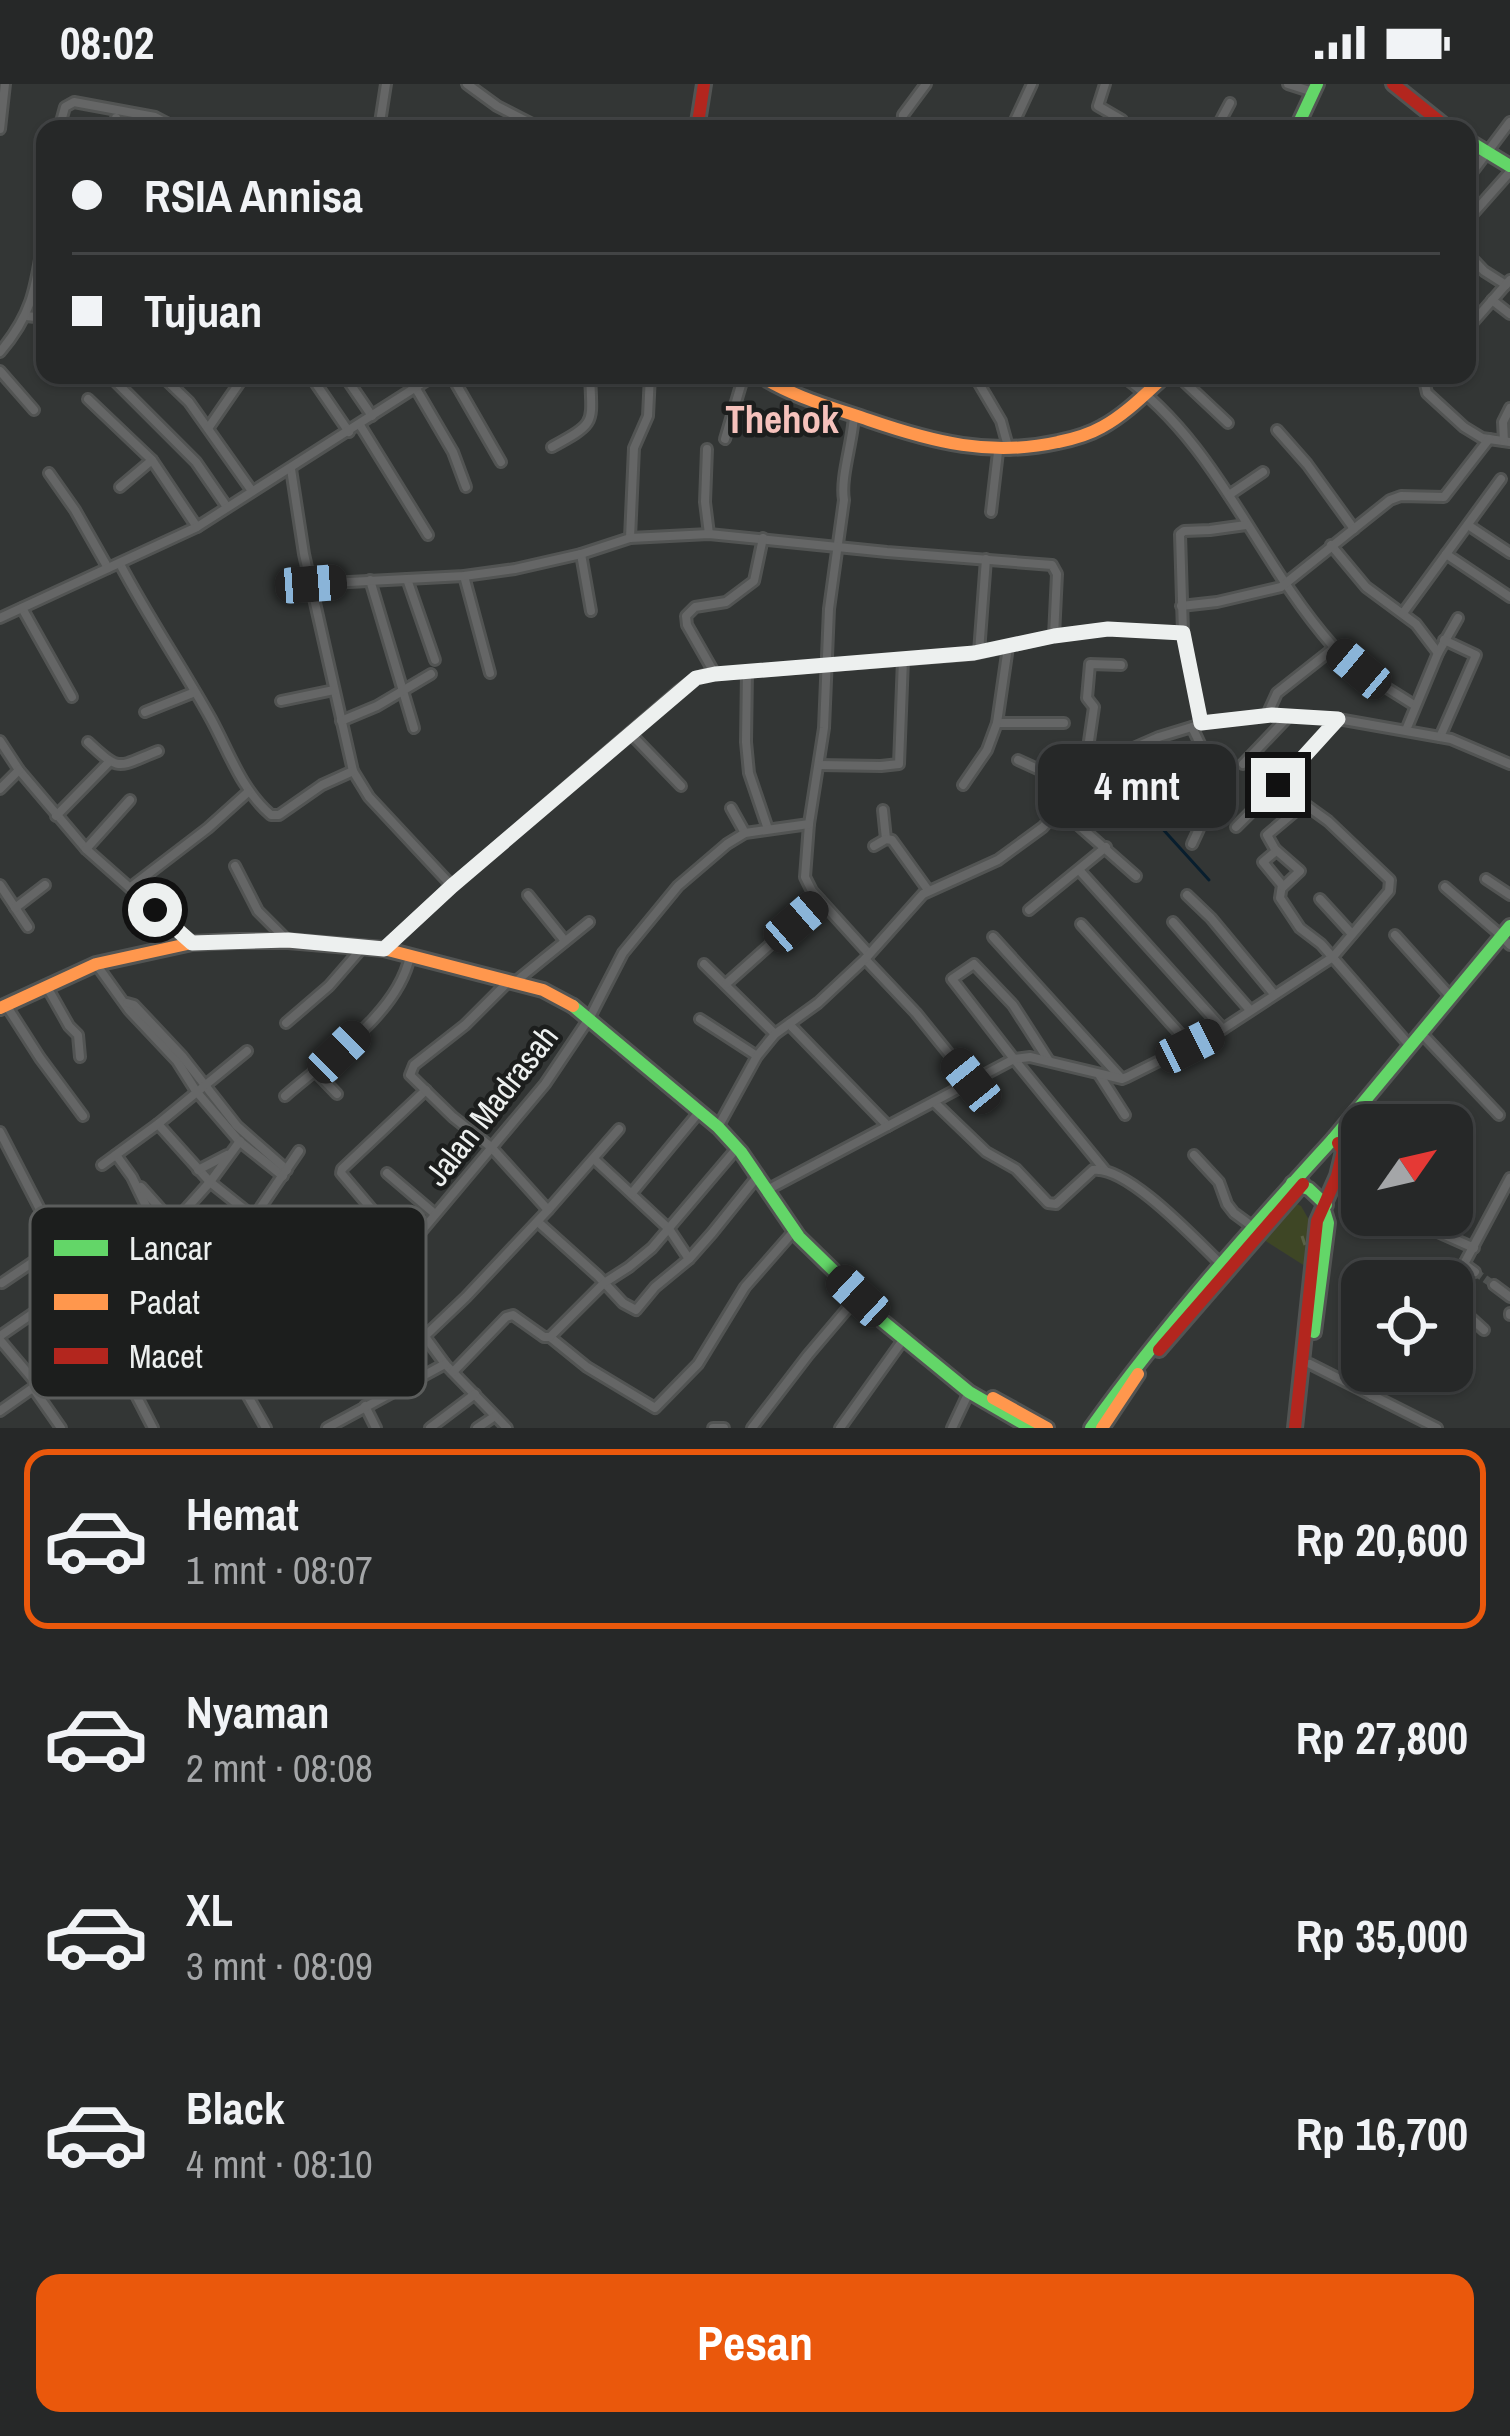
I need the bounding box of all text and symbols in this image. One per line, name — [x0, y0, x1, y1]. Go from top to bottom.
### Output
text: 08:02 — [60, 12, 154, 73]
text: RSIA Annisa — [144, 165, 363, 226]
text: Tujuan — [144, 280, 262, 341]
district label: Thehok — [725, 393, 839, 445]
car — [274, 564, 348, 604]
car — [1320, 632, 1398, 706]
callout: 4 mnt — [1038, 743, 1236, 827]
route end — [1251, 758, 1305, 812]
text: 4 mnt — [1094, 760, 1180, 812]
route start — [128, 883, 182, 937]
car — [757, 885, 835, 959]
car — [301, 1014, 377, 1090]
car — [1150, 1014, 1230, 1078]
street label: Jalan Madrasah — [414, 1016, 568, 1194]
car — [934, 1042, 1008, 1120]
north arrow — [1341, 1104, 1473, 1236]
map controls — [1341, 1104, 1473, 1392]
legend — [30, 1206, 426, 1398]
text: Lancar — [129, 1226, 212, 1270]
car — [819, 1258, 897, 1334]
button: locate — [1341, 1260, 1473, 1392]
text: Padat — [129, 1280, 200, 1324]
text: Macet — [129, 1334, 203, 1378]
text: Hemat — [186, 1483, 299, 1544]
icon: car — [42, 1485, 150, 1593]
text: Rp 20,600 — [1296, 1509, 1468, 1570]
text: 1 mnt · 08:07 — [186, 1544, 373, 1596]
text: Nyaman — [186, 1681, 330, 1742]
icon: car — [42, 1683, 150, 1791]
text: Rp 27,800 — [1296, 1707, 1468, 1768]
text: 2 mnt · 08:08 — [186, 1742, 373, 1794]
text: XL — [186, 1879, 233, 1940]
icon: car — [42, 1881, 150, 1989]
text: Rp 35,000 — [1296, 1905, 1468, 1966]
text: 3 mnt · 08:09 — [186, 1940, 373, 1992]
text: Black — [186, 2077, 284, 2138]
icon: car — [42, 2079, 150, 2187]
text: Rp 16,700 — [1296, 2103, 1468, 2164]
text: 4 mnt · 08:10 — [186, 2138, 373, 2190]
button: Pesan — [36, 2274, 1474, 2412]

